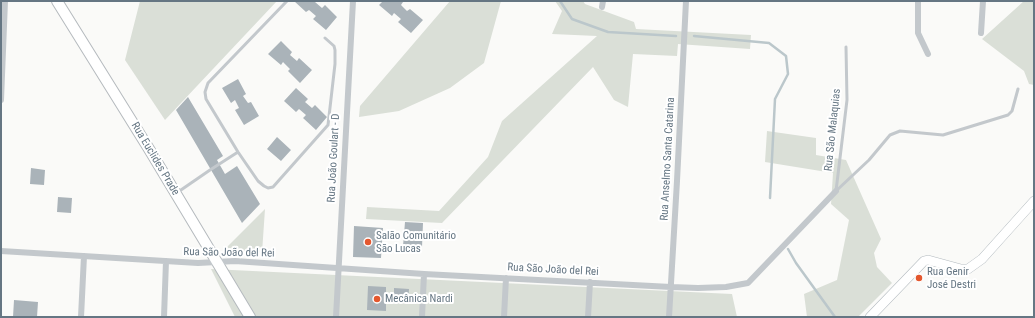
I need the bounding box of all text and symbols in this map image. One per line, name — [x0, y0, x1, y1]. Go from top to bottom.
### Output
street label: Rua São Malaquias — [822, 88, 844, 172]
street label: Rua Anselmo Santa Catarina — [658, 97, 678, 221]
street label: Rua João Goulart - D — [325, 113, 343, 203]
street label: Rua Euclides Prade — [128, 120, 182, 198]
place label: Salão Comunitário São Lucas — [376, 229, 456, 255]
marker: Salão Comunitário São Lucas — [363, 237, 373, 247]
street label: Rua São João del Rei — [183, 246, 275, 260]
street label: Rua São João del Rei — [507, 261, 599, 279]
place label: Rua Genir José Destri — [927, 265, 976, 291]
marker: Rua Genir José Destri — [914, 273, 924, 283]
place label: Mecânica Nardi — [385, 292, 453, 306]
marker: Mecânica Nardi — [372, 294, 382, 304]

